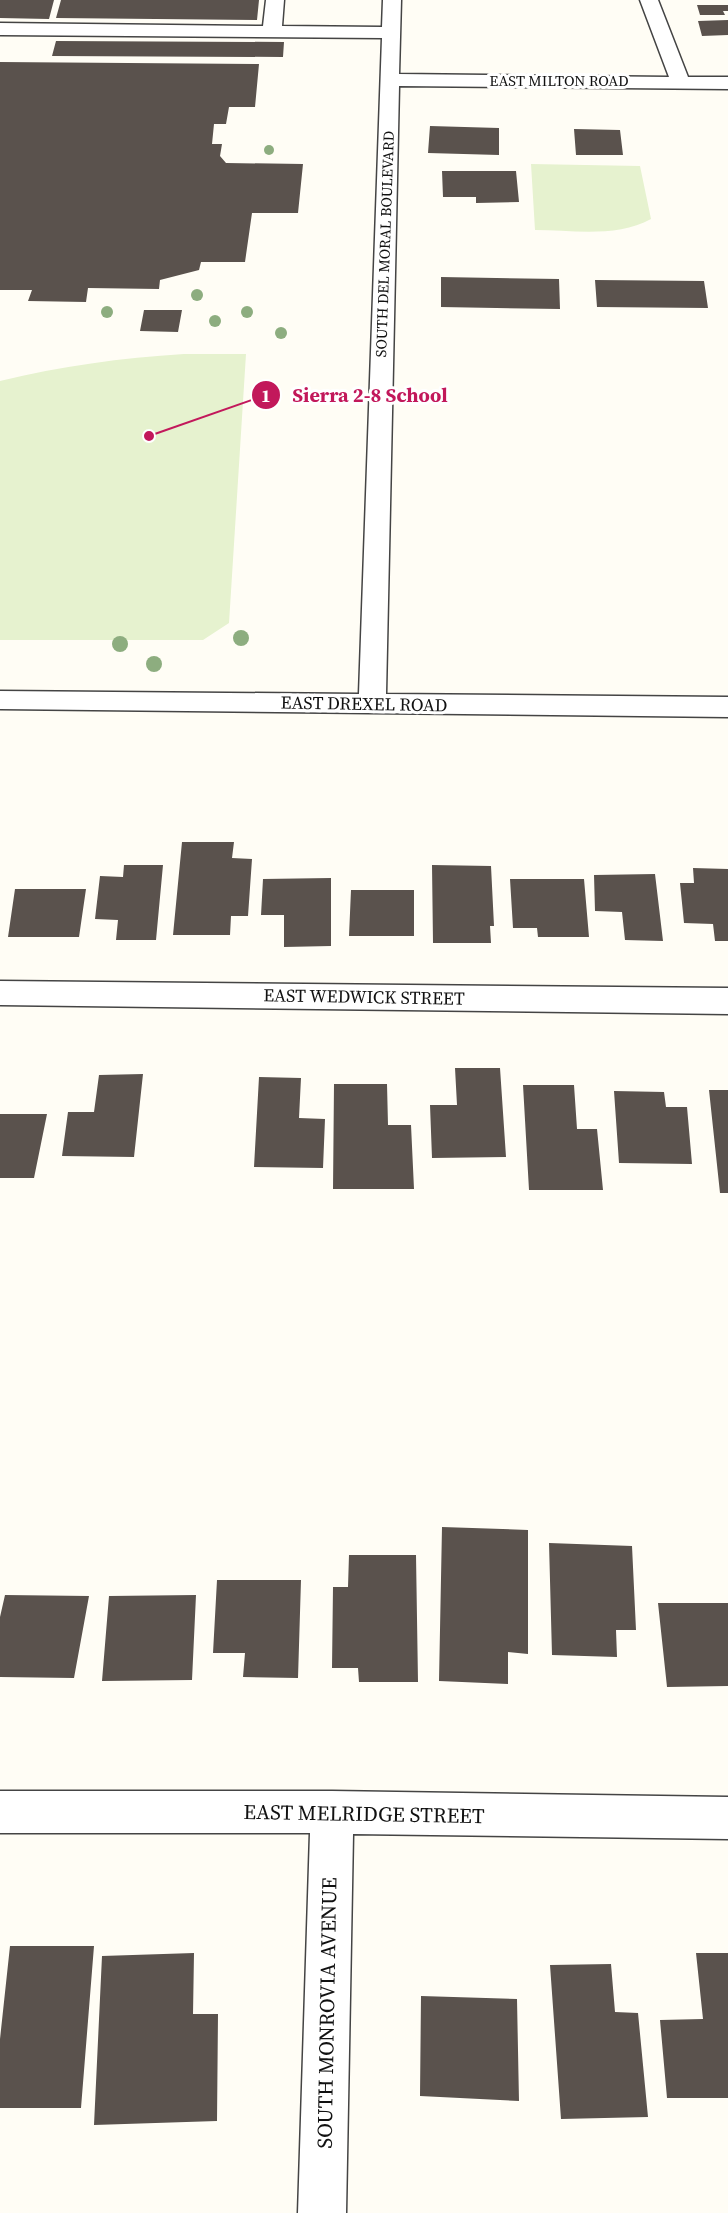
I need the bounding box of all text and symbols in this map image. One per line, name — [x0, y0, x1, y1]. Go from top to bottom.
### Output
street label: EAST MILTON ROAD — [489, 70, 629, 91]
street label: SOUTH DEL MORAL BOULEVARD — [370, 130, 399, 358]
callout: Sierra 2-8 School — [251, 376, 460, 414]
text: Sierra 2-8 School — [292, 381, 448, 409]
text: 1 — [261, 383, 271, 408]
street label: EAST DREXEL ROAD — [280, 690, 448, 717]
street label: EAST WEDWICK STREET — [263, 982, 465, 1011]
street label: EAST MELRIDGE STREET — [243, 1797, 485, 1830]
street label: SOUTH MONROVIA AVENUE — [310, 1877, 343, 2149]

